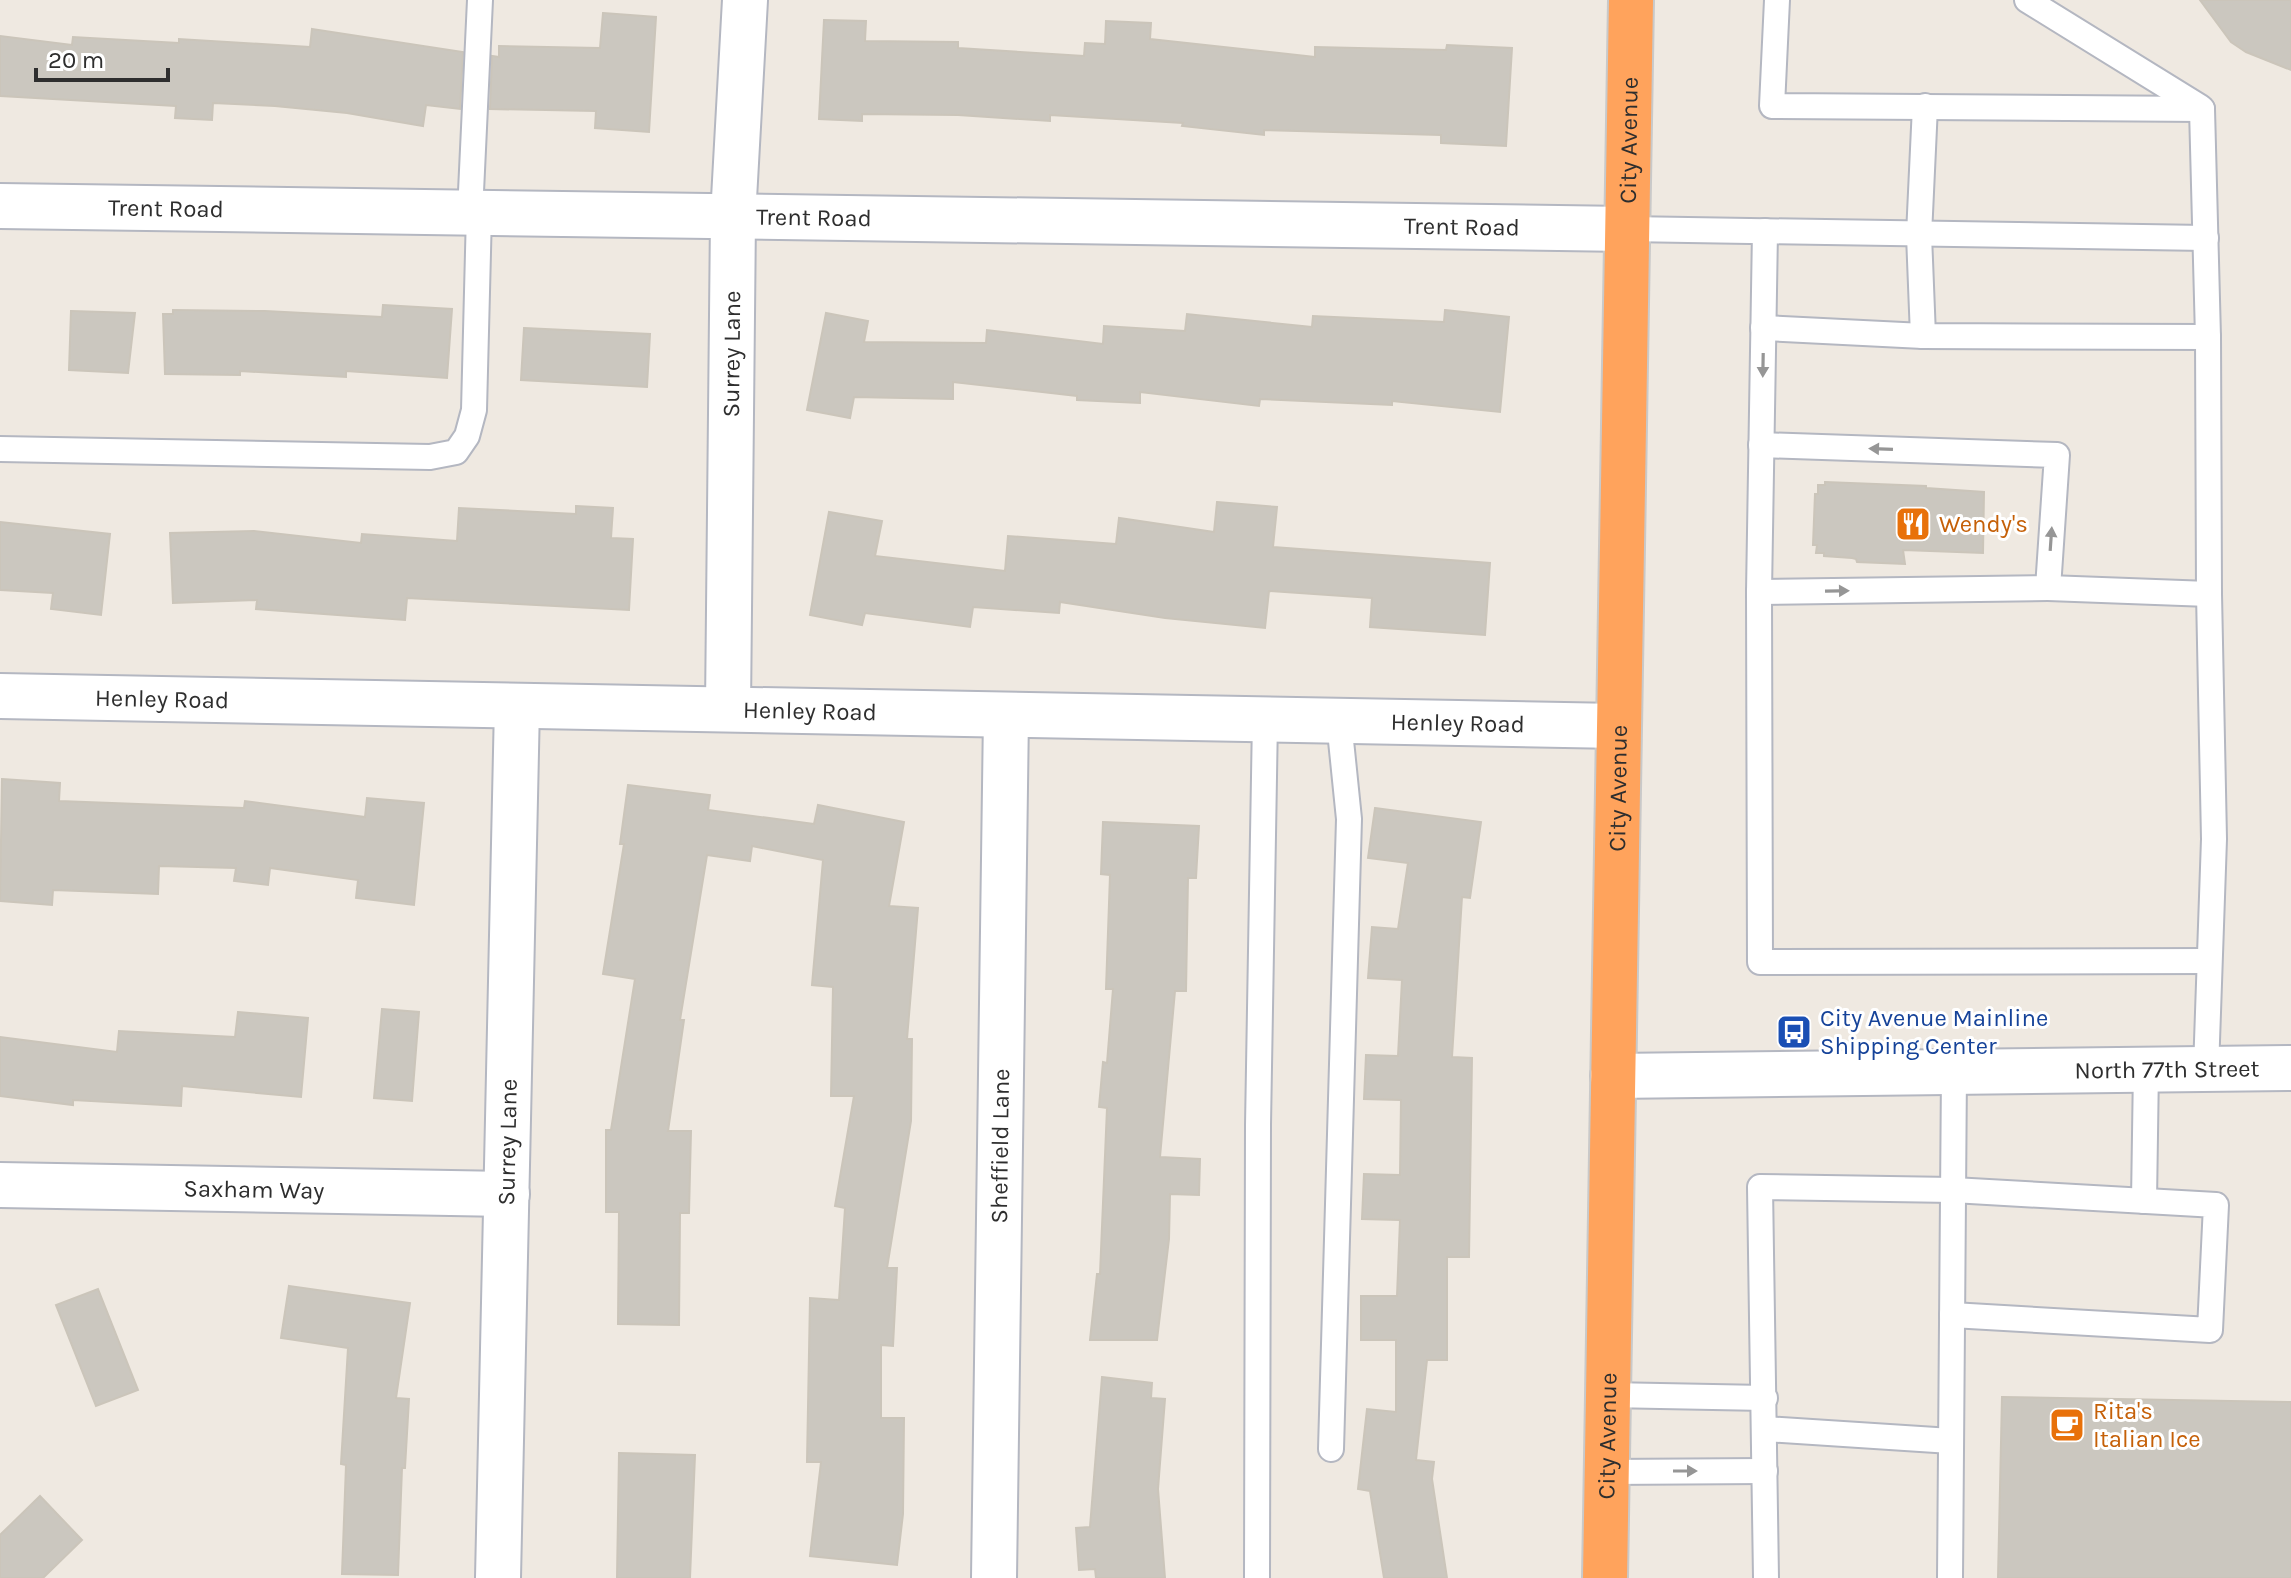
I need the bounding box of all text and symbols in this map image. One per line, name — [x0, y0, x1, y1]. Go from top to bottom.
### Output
scale bar — [36, 32, 168, 82]
text: 20 m — [48, 46, 104, 74]
street label: City Avenue — [1614, 77, 1644, 204]
street label: Trent Road — [108, 194, 224, 223]
street label: Trent Road — [756, 203, 872, 232]
street label: Trent Road — [1404, 212, 1520, 241]
street label: Surrey Lane — [717, 290, 746, 418]
one-way arrow — [1756, 353, 1769, 378]
one-way arrow — [1868, 443, 1893, 456]
restaurant icon: Wendy's — [1894, 505, 1932, 543]
place label: Wendy's — [1939, 510, 2028, 538]
one-way arrow — [2045, 526, 2058, 551]
one-way arrow — [1825, 584, 1850, 597]
street label: Henley Road — [95, 684, 229, 714]
street label: Henley Road — [743, 696, 877, 726]
street label: Henley Road — [1390, 708, 1525, 738]
street label: City Avenue — [1603, 724, 1633, 852]
place label: City Avenue Mainline Shipping Center — [1820, 1004, 2048, 1060]
bus stop icon: City Avenue Mainline Shipping Center — [1775, 1013, 1813, 1051]
street label: North 77th Street — [2074, 1054, 2260, 1085]
street label: Sheffield Lane — [985, 1068, 1015, 1224]
street label: Surrey Lane — [492, 1078, 523, 1206]
street label: Saxham Way — [183, 1174, 325, 1205]
street label: City Avenue — [1592, 1372, 1622, 1500]
place label: Rita's Italian Ice — [2093, 1397, 2201, 1453]
cafe icon: Rita's Italian Ice — [2048, 1406, 2086, 1444]
one-way arrow — [1673, 1465, 1698, 1477]

